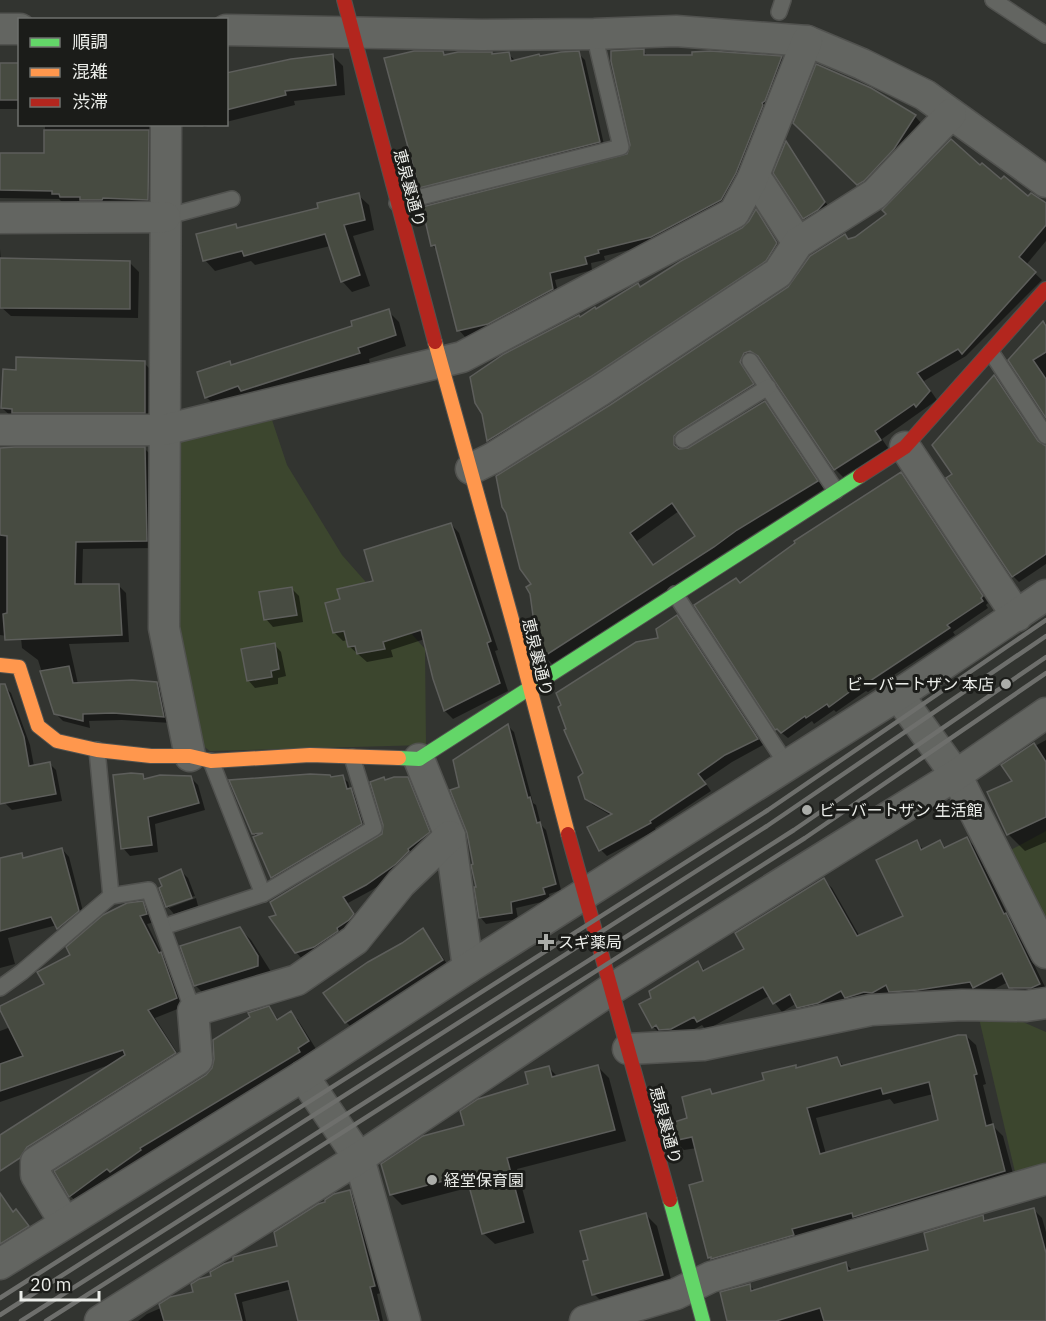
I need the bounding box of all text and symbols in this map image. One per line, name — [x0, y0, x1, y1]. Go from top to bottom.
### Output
legend — [18, 18, 228, 126]
text: 順調 — [72, 30, 108, 53]
text: 混雑 — [72, 60, 108, 83]
text: 渋滞 — [72, 90, 108, 113]
street label: 恵泉裏通り — [390, 147, 430, 229]
street label: 恵泉裏通り — [519, 616, 557, 698]
place label: ビーバートザン 本店 — [846, 674, 994, 694]
marker: ビーバートザン 本店 — [999, 677, 1013, 691]
place label: ビーバートザン 生活館 — [819, 800, 983, 820]
marker: ビーバートザン 生活館 — [800, 803, 814, 817]
place label: スギ薬局 — [558, 932, 622, 952]
marker: スギ薬局 — [539, 935, 553, 949]
street label: 恵泉裏通り — [646, 1084, 686, 1166]
place label: 経堂保育園 — [444, 1170, 524, 1190]
marker: 経堂保育園 — [425, 1173, 439, 1187]
scale bar — [21, 1264, 99, 1302]
text: 20 m — [30, 1273, 72, 1296]

